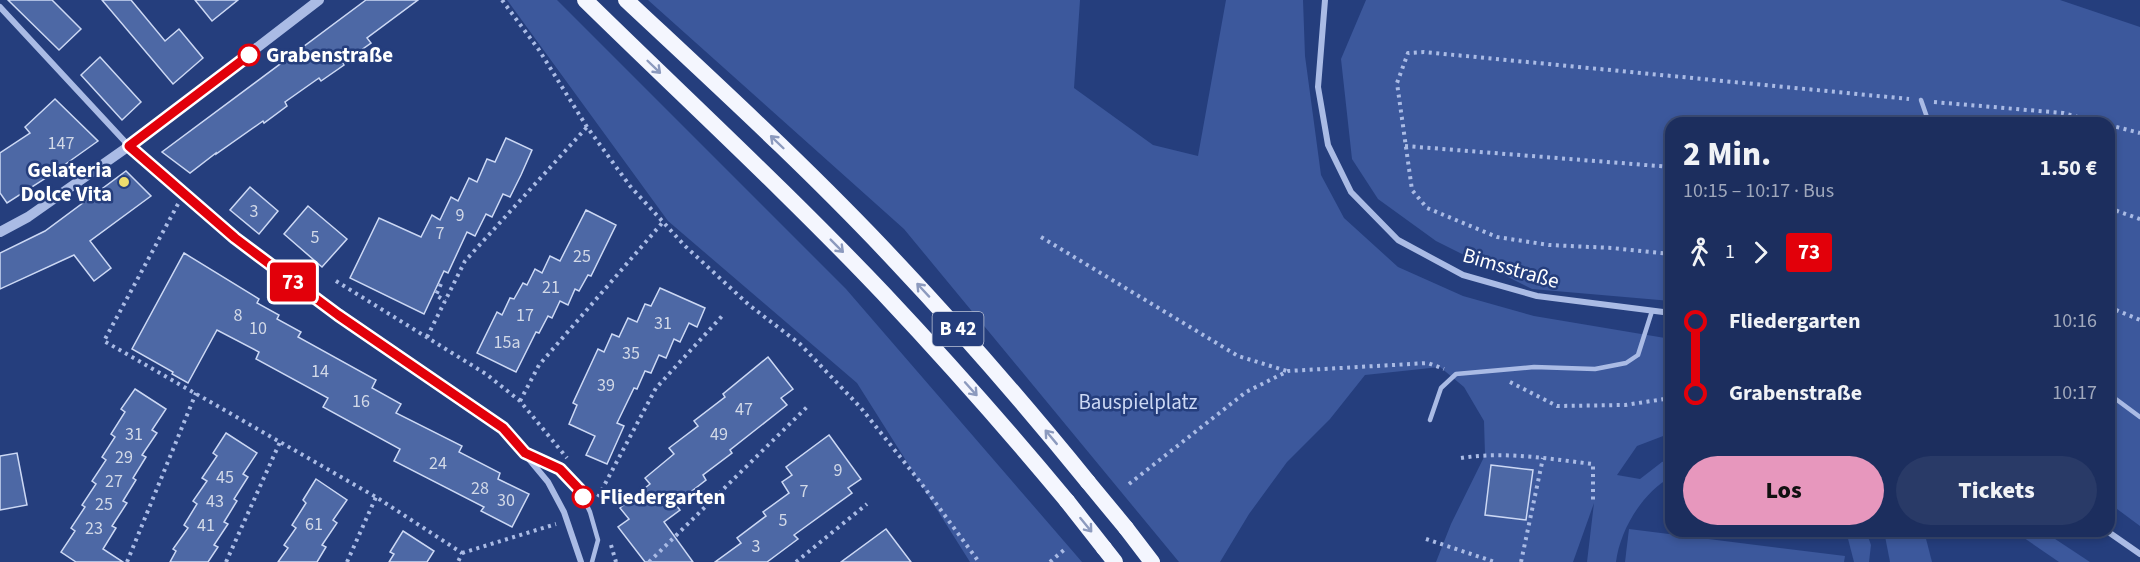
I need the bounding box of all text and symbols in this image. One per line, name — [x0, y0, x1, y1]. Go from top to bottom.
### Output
place label: Grabenstraße — [266, 40, 393, 70]
marker: Grabenstraße — [238, 44, 260, 66]
one-way arrow — [646, 60, 661, 74]
house number: 147 — [48, 131, 74, 156]
text: 2 Min. — [1683, 131, 1771, 178]
one-way arrow — [769, 135, 784, 149]
text: 1.50 € — [2040, 152, 2097, 184]
place label: Gelateria Dolce Vita — [21, 155, 112, 209]
marker: Gelateria Dolce Vita — [117, 175, 131, 189]
text: 10:15 – 10:17 · Bus — [1683, 177, 1834, 205]
house number: 3 — [250, 199, 259, 224]
house number: 9 — [456, 203, 465, 228]
house number: 7 — [436, 221, 445, 246]
house number: 5 — [311, 225, 320, 250]
icon: walk — [1683, 236, 1716, 269]
icon: forward — [1744, 236, 1777, 269]
text: 73 — [1798, 237, 1820, 267]
text: 1 — [1725, 238, 1735, 266]
one-way arrow — [830, 239, 845, 254]
street label: Bimsstraße — [1459, 240, 1563, 296]
house number: 25 — [573, 244, 591, 269]
line badge: 73 — [266, 262, 320, 302]
text: 73 — [282, 267, 304, 297]
house number: 21 — [542, 275, 560, 300]
one-way arrow — [916, 283, 930, 298]
house number: 8 — [234, 303, 243, 328]
house number: 17 — [516, 303, 534, 328]
text: Fliedergarten — [1729, 305, 1861, 337]
text: 10:16 — [2052, 307, 2097, 335]
house number: 31 — [654, 311, 672, 336]
road number: B 42 — [932, 312, 984, 346]
house number: 10 — [249, 316, 267, 341]
house number: 15a — [494, 330, 520, 355]
house number: 35 — [622, 341, 640, 366]
house number: 14 — [311, 359, 329, 384]
house number: 39 — [597, 373, 615, 398]
text: Grabenstraße — [1729, 377, 1862, 409]
text: 10:17 — [2052, 379, 2097, 407]
one-way arrow — [963, 381, 977, 396]
park label: Bauspielplatz — [1078, 387, 1198, 417]
house number: 16 — [352, 389, 370, 414]
house number: 47 — [735, 397, 753, 422]
house number: 31 — [125, 422, 143, 447]
house number: 49 — [710, 422, 728, 447]
one-way arrow — [1045, 429, 1058, 445]
house number: 29 — [115, 445, 133, 470]
house number: 24 — [429, 451, 447, 476]
button: Los — [1683, 456, 1884, 525]
button: Tickets — [1896, 456, 2097, 525]
house number: 9 — [834, 458, 843, 483]
house number: 45 — [216, 465, 234, 490]
house number: 27 — [105, 469, 123, 494]
house number: 28 — [471, 476, 489, 501]
house number: 7 — [800, 479, 809, 504]
place label: Fliedergarten — [600, 482, 726, 512]
marker: Fliedergarten — [572, 486, 594, 508]
house number: 30 — [497, 488, 515, 513]
house number: 43 — [206, 489, 224, 514]
house number: 25 — [95, 492, 113, 517]
house number: 5 — [779, 508, 788, 533]
house number: 61 — [305, 512, 323, 537]
house number: 41 — [197, 513, 215, 538]
house number: 23 — [85, 516, 103, 541]
one-way arrow — [1079, 517, 1092, 533]
house number: 3 — [752, 534, 761, 559]

